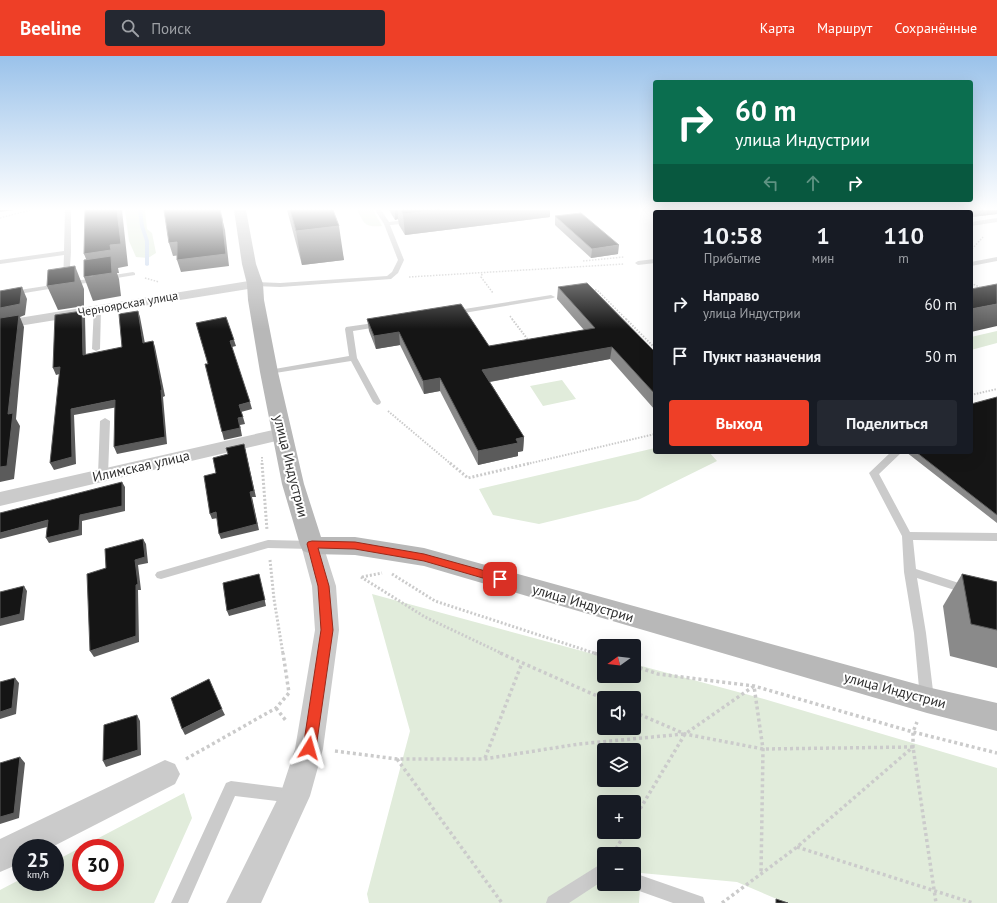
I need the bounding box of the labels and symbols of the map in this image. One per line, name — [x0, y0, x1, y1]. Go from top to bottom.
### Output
street label: Черноярская улица — [77, 287, 179, 320]
street label: улица Индустрии — [270, 413, 312, 519]
street label: Илимская улица — [91, 446, 191, 486]
pin — [483, 562, 517, 596]
street label: улица Индустрии — [530, 580, 636, 626]
north arrow — [597, 639, 641, 683]
street label: улица Индустрии — [842, 668, 948, 712]
position arrow — [288, 727, 330, 769]
speed limit sign: 30 — [72, 839, 124, 891]

